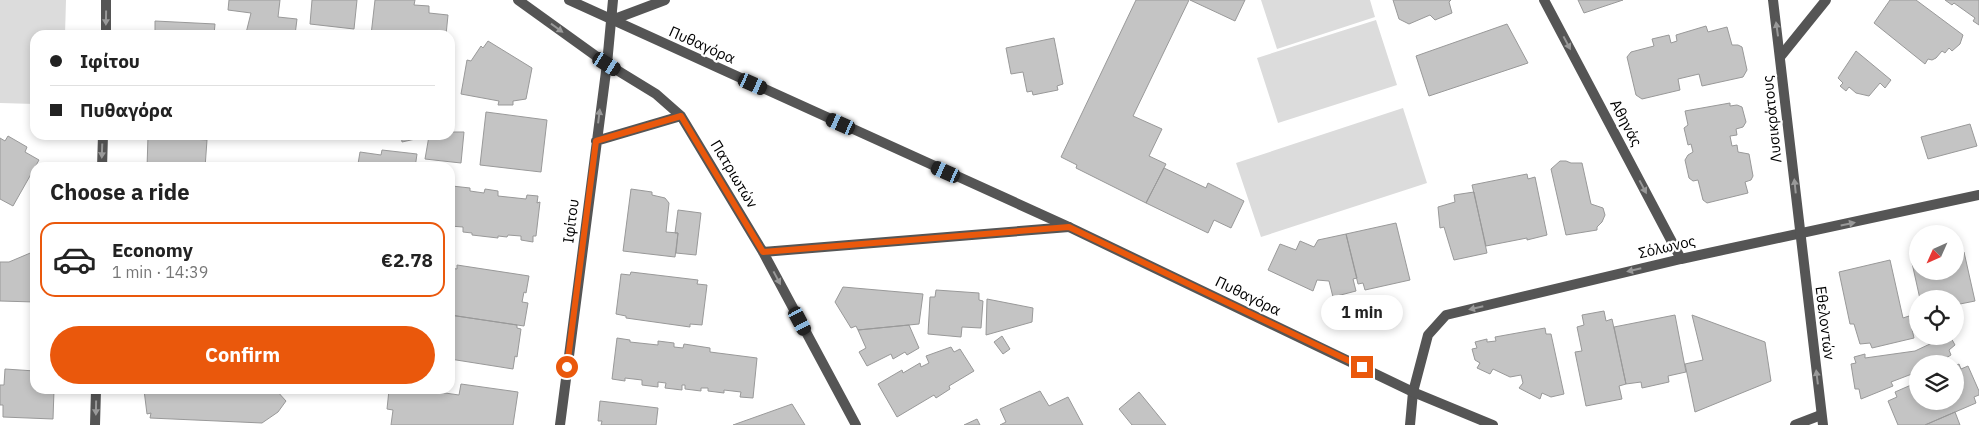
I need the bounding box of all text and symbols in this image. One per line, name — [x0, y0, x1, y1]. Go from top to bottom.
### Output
one-way arrow — [102, 10, 110, 26]
one-way arrow — [1772, 20, 1780, 36]
street label: Πυθαγόρα — [666, 21, 739, 68]
one-way arrow — [551, 23, 564, 33]
one-way arrow — [1563, 36, 1571, 50]
text: Ιφίτου — [80, 49, 140, 73]
car — [590, 50, 623, 78]
car — [736, 71, 769, 97]
street label: Λυσικράτους — [1757, 74, 1786, 164]
street label: Αθηνάς — [1606, 96, 1647, 150]
text: Πυθαγόρα — [80, 98, 173, 122]
one-way arrow — [596, 108, 604, 124]
car — [824, 111, 857, 137]
street label: Πατριωτών — [707, 136, 762, 212]
one-way arrow — [98, 144, 106, 160]
car — [929, 159, 962, 185]
text: Choose a ride — [50, 177, 190, 206]
one-way arrow — [1791, 177, 1799, 193]
one-way arrow — [1639, 180, 1647, 194]
street label: Ιφίτου — [558, 198, 583, 244]
one-way arrow — [1840, 219, 1856, 227]
north arrow — [1909, 225, 1964, 280]
map controls — [1909, 225, 1964, 410]
street label: Σόλωνος — [1636, 231, 1697, 262]
icon: car — [52, 237, 97, 282]
text: Economy — [112, 238, 193, 262]
text: €2.78 — [381, 248, 433, 272]
text: 1 min · 14:39 — [112, 262, 208, 282]
one-way arrow — [1626, 266, 1641, 274]
one-way arrow — [773, 271, 781, 285]
street label: Πυθαγόρα — [1212, 272, 1284, 320]
street label: Εθελοντών — [1812, 285, 1839, 361]
button: locate — [1909, 290, 1964, 345]
callout: 1 min — [1321, 294, 1403, 330]
text: 1 min — [1341, 302, 1383, 322]
car — [786, 304, 813, 338]
one-way arrow — [1468, 304, 1483, 312]
button: Confirm — [50, 326, 435, 384]
button: layers — [1909, 355, 1964, 410]
route start — [556, 356, 578, 378]
route end — [1351, 356, 1373, 378]
one-way arrow — [1812, 368, 1820, 384]
one-way arrow — [91, 400, 99, 416]

